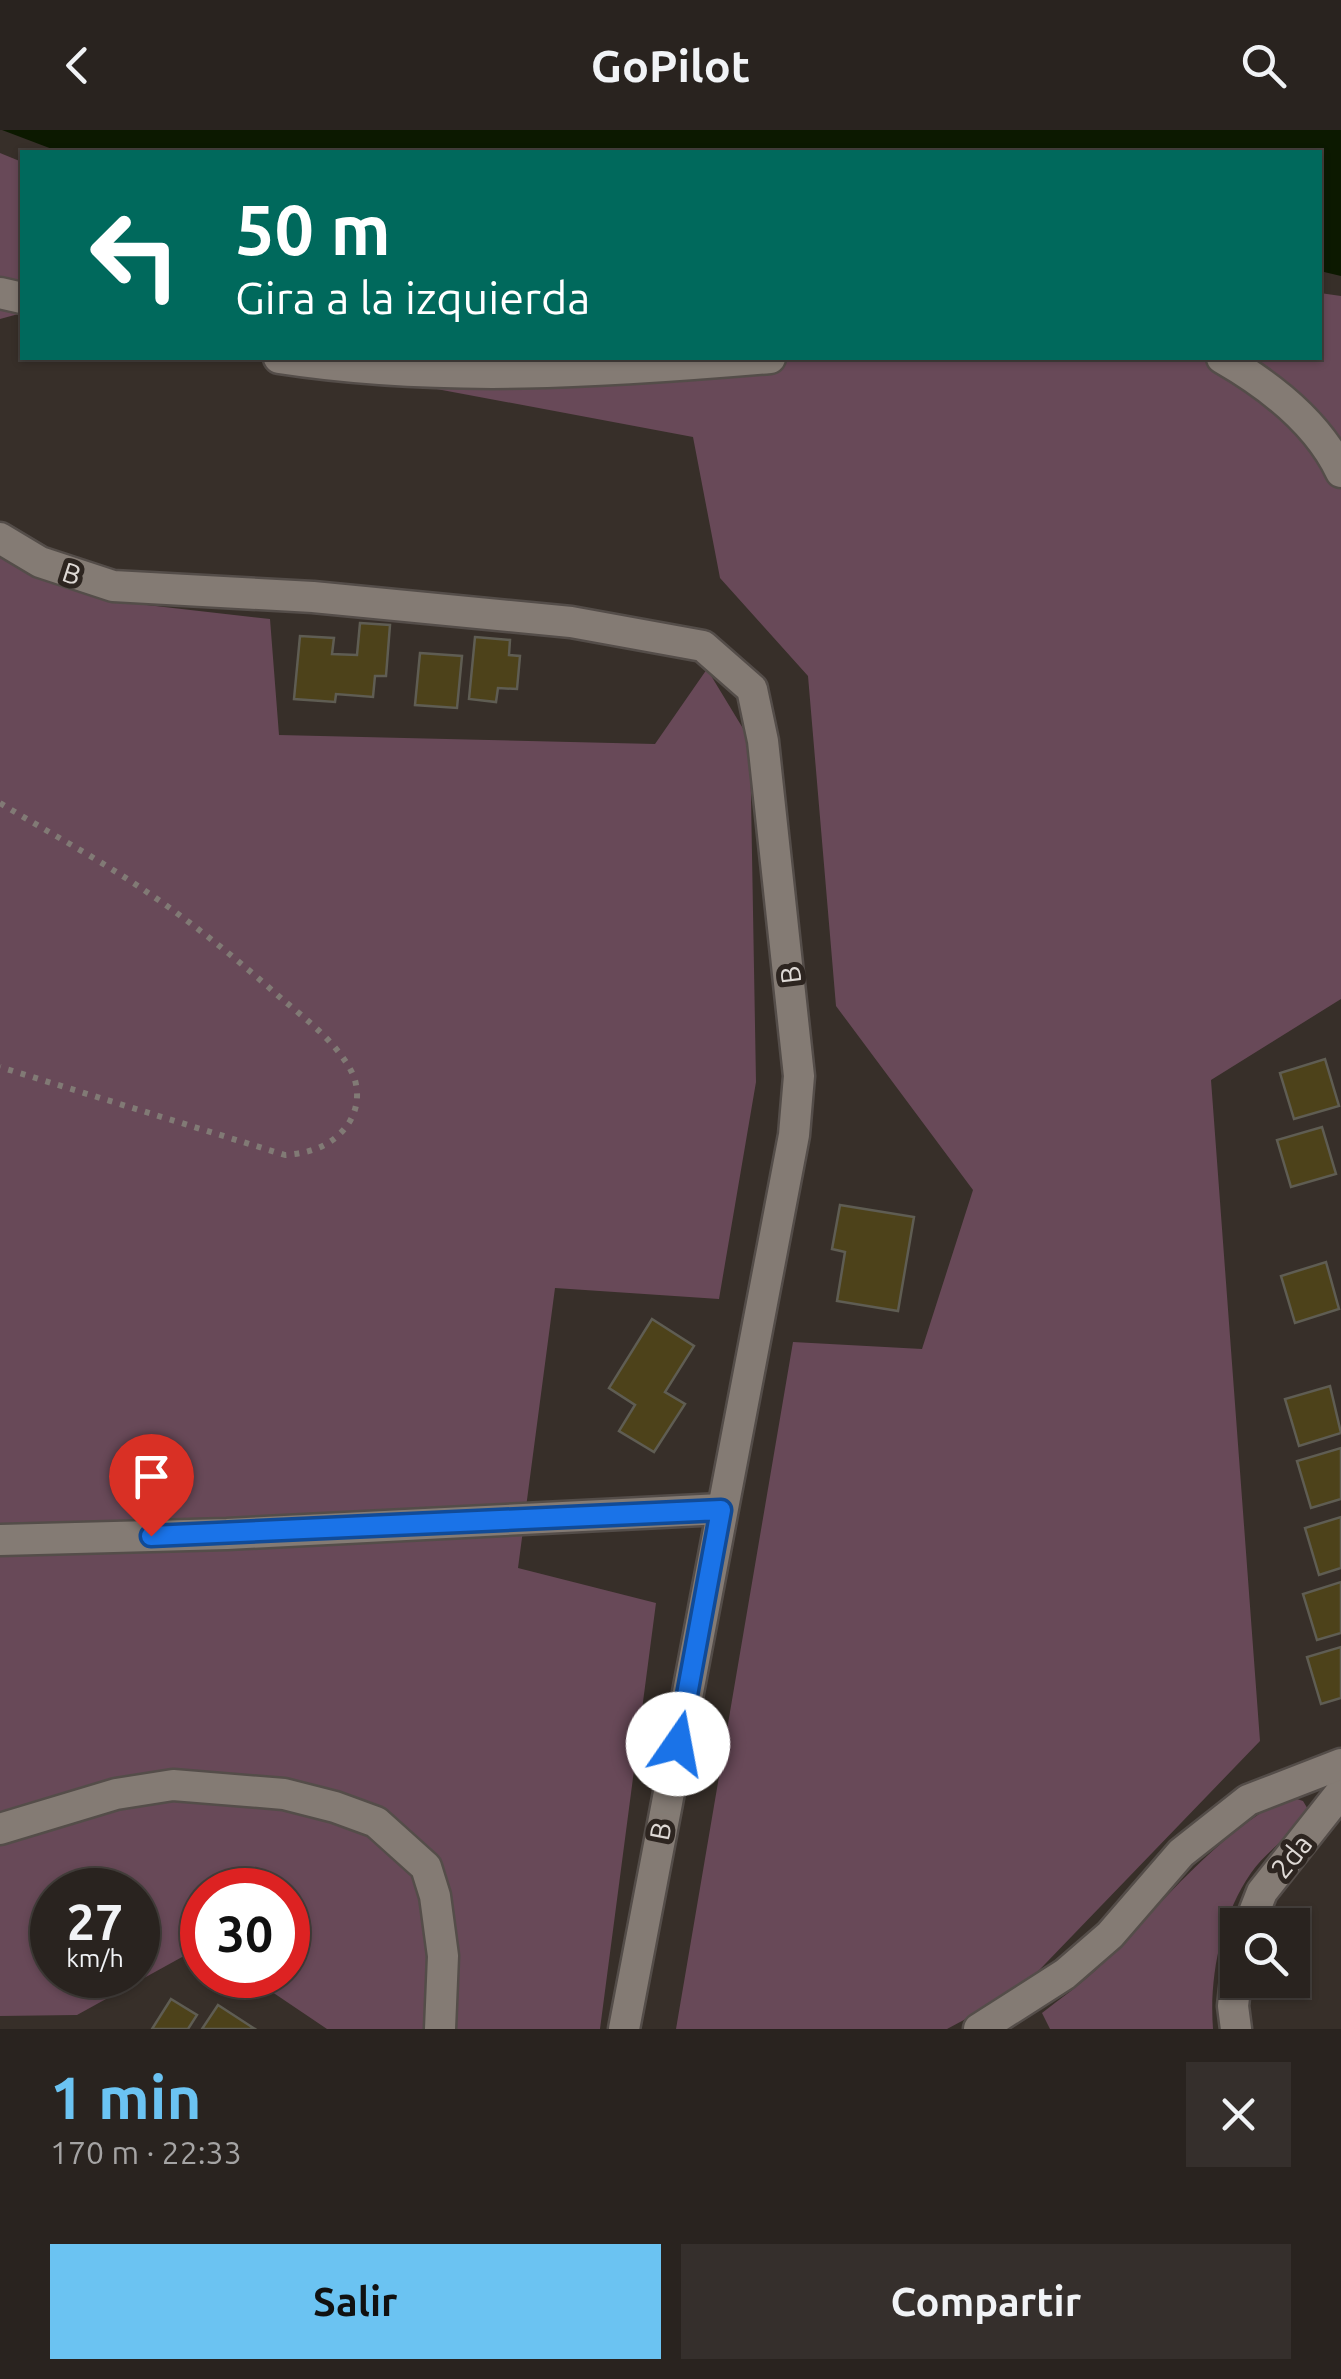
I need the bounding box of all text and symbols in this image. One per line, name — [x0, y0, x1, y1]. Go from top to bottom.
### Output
icon: back — [50, 38, 105, 93]
icon: search — [1236, 38, 1291, 93]
text: GoPilot — [591, 40, 750, 91]
icon: left — [70, 190, 200, 320]
text: 50 m — [235, 190, 391, 268]
text: Gira a la izquierda — [235, 272, 591, 323]
street label: B — [59, 556, 85, 590]
street label: B — [774, 964, 806, 986]
pin — [109, 1434, 194, 1537]
icon: arrive — [124, 1449, 179, 1504]
position arrow — [626, 1692, 730, 1796]
street label: B — [643, 1819, 677, 1843]
street label: 2da — [1264, 1828, 1318, 1884]
speed limit sign: 30 — [180, 1868, 310, 1998]
text: 27 — [67, 1893, 123, 1949]
map controls — [1220, 1908, 1310, 1998]
button: search — [1220, 1908, 1310, 1998]
text: km/h — [66, 1944, 124, 1972]
button: close — [1186, 2062, 1291, 2167]
text: 1 min — [50, 2063, 202, 2130]
text: 170 m · 22:33 — [50, 2134, 242, 2170]
button: Salir — [50, 2244, 661, 2359]
button: Compartir — [681, 2244, 1291, 2359]

